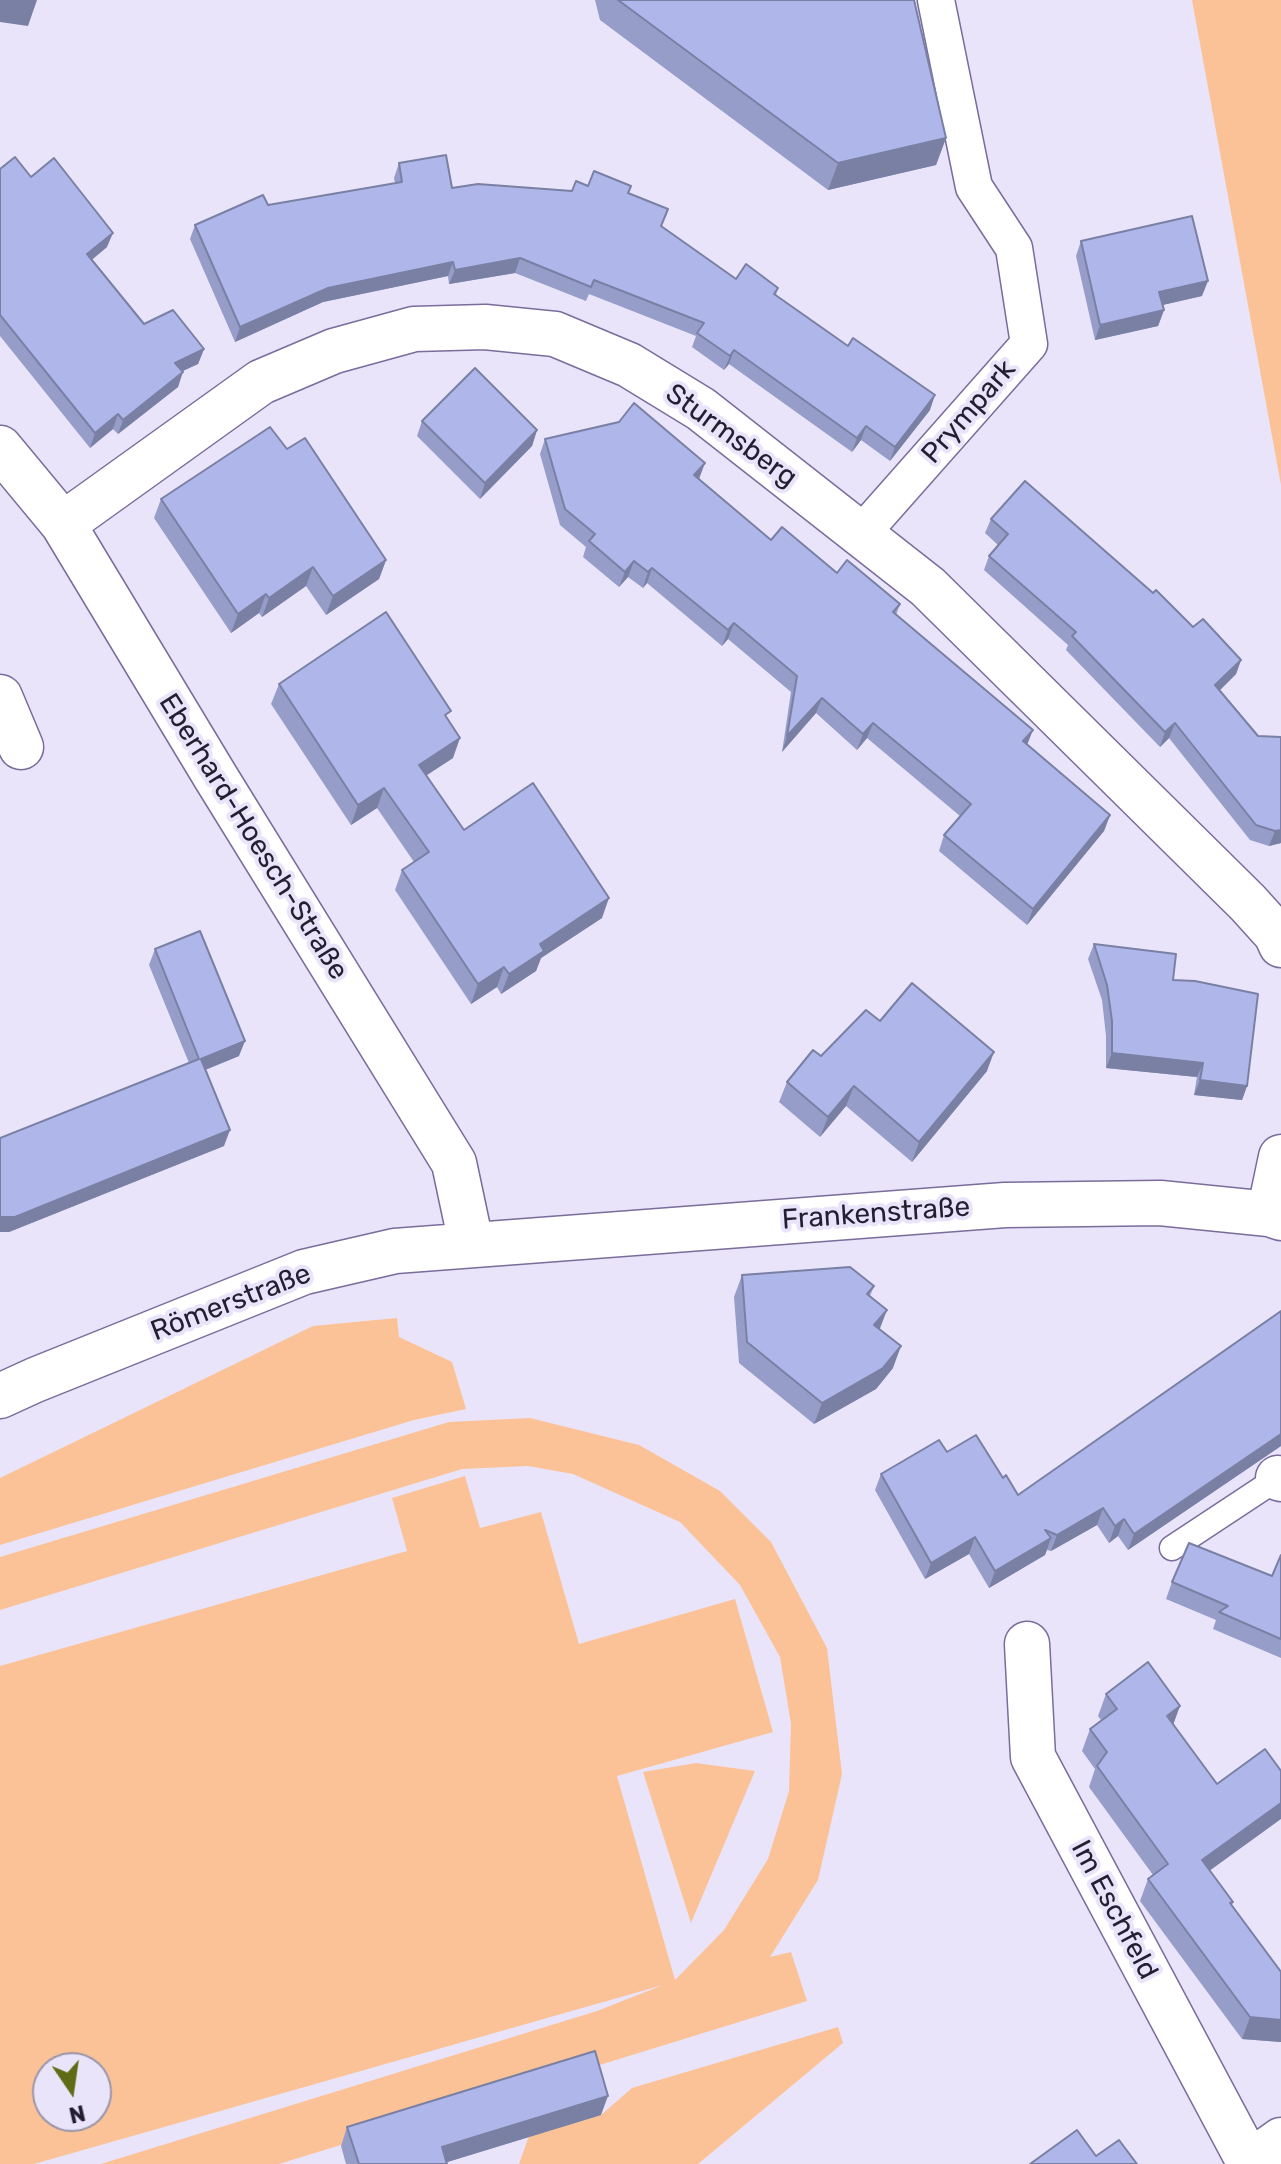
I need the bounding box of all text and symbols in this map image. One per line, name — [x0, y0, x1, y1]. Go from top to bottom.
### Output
street label: Prympark — [915, 353, 1023, 471]
street label: Sturmsberg — [659, 377, 803, 495]
street label: Eberhard-Hoesch-Straße — [151, 688, 355, 986]
street label: Frankenstraße — [781, 1191, 971, 1237]
street label: Römerstraße — [146, 1257, 316, 1349]
street label: Im Eschfeld — [1063, 1835, 1165, 1985]
north arrow — [32, 2052, 112, 2132]
text: N — [66, 2099, 88, 2129]

